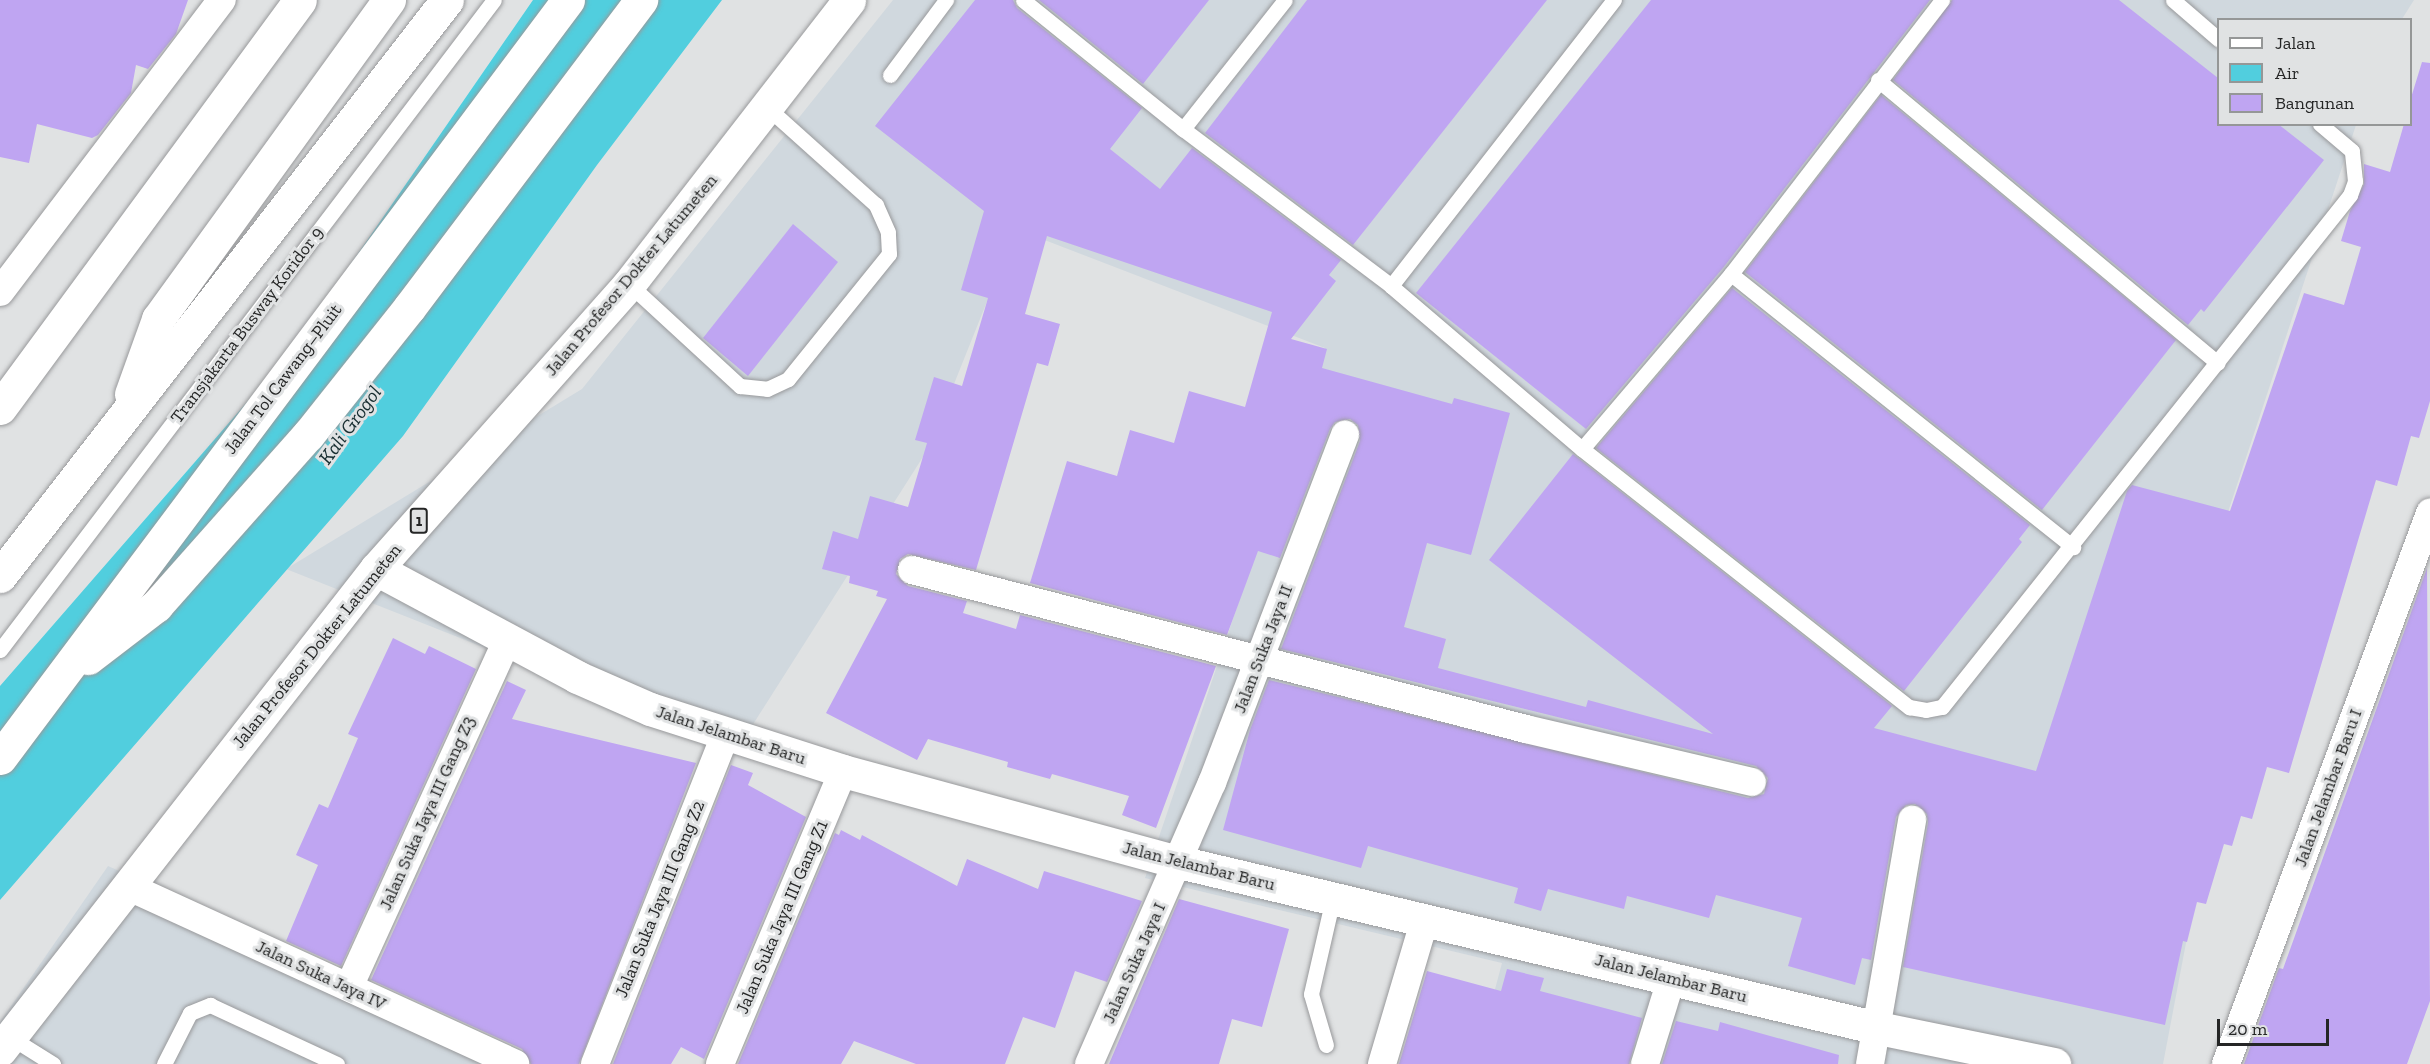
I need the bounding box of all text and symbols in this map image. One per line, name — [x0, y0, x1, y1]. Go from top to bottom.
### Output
legend — [2217, 18, 2412, 126]
text: Jalan — [2275, 32, 2315, 54]
text: Air — [2275, 62, 2299, 84]
text: Bangunan — [2275, 92, 2354, 114]
street label: Jalan Profesor Dokter Latumeten — [540, 170, 722, 380]
street label: Transjakarta Busway Koridor 9 — [166, 222, 328, 428]
street label: Jalan Tol Cawang–Pluit — [219, 300, 347, 458]
water label: Kali Grogol — [314, 381, 386, 469]
road number: 1 — [408, 508, 430, 534]
street label: Jalan Profesor Dokter Latumeten — [228, 539, 406, 753]
street label: Jalan Suka Jaya II — [1229, 582, 1297, 716]
street label: Jalan Jelambar Baru — [653, 701, 809, 769]
street label: Jalan Jelambar Baru I — [2289, 706, 2367, 870]
street label: Jalan Suka Jaya III Gang Z3 — [374, 713, 480, 913]
street label: Jalan Suka Jaya III Gang Z2 — [611, 797, 709, 1001]
street label: Jalan Suka Jaya III Gang Z1 — [731, 817, 833, 1017]
street label: Jalan Jelambar Baru — [1120, 837, 1278, 895]
street label: Jalan Suka Jaya I — [1098, 899, 1170, 1027]
street label: Jalan Suka Jaya IV — [252, 935, 390, 1015]
street label: Jalan Jelambar Baru — [1592, 949, 1750, 1007]
scale bar — [2220, 1007, 2332, 1045]
text: 20 m — [2228, 1018, 2267, 1040]

